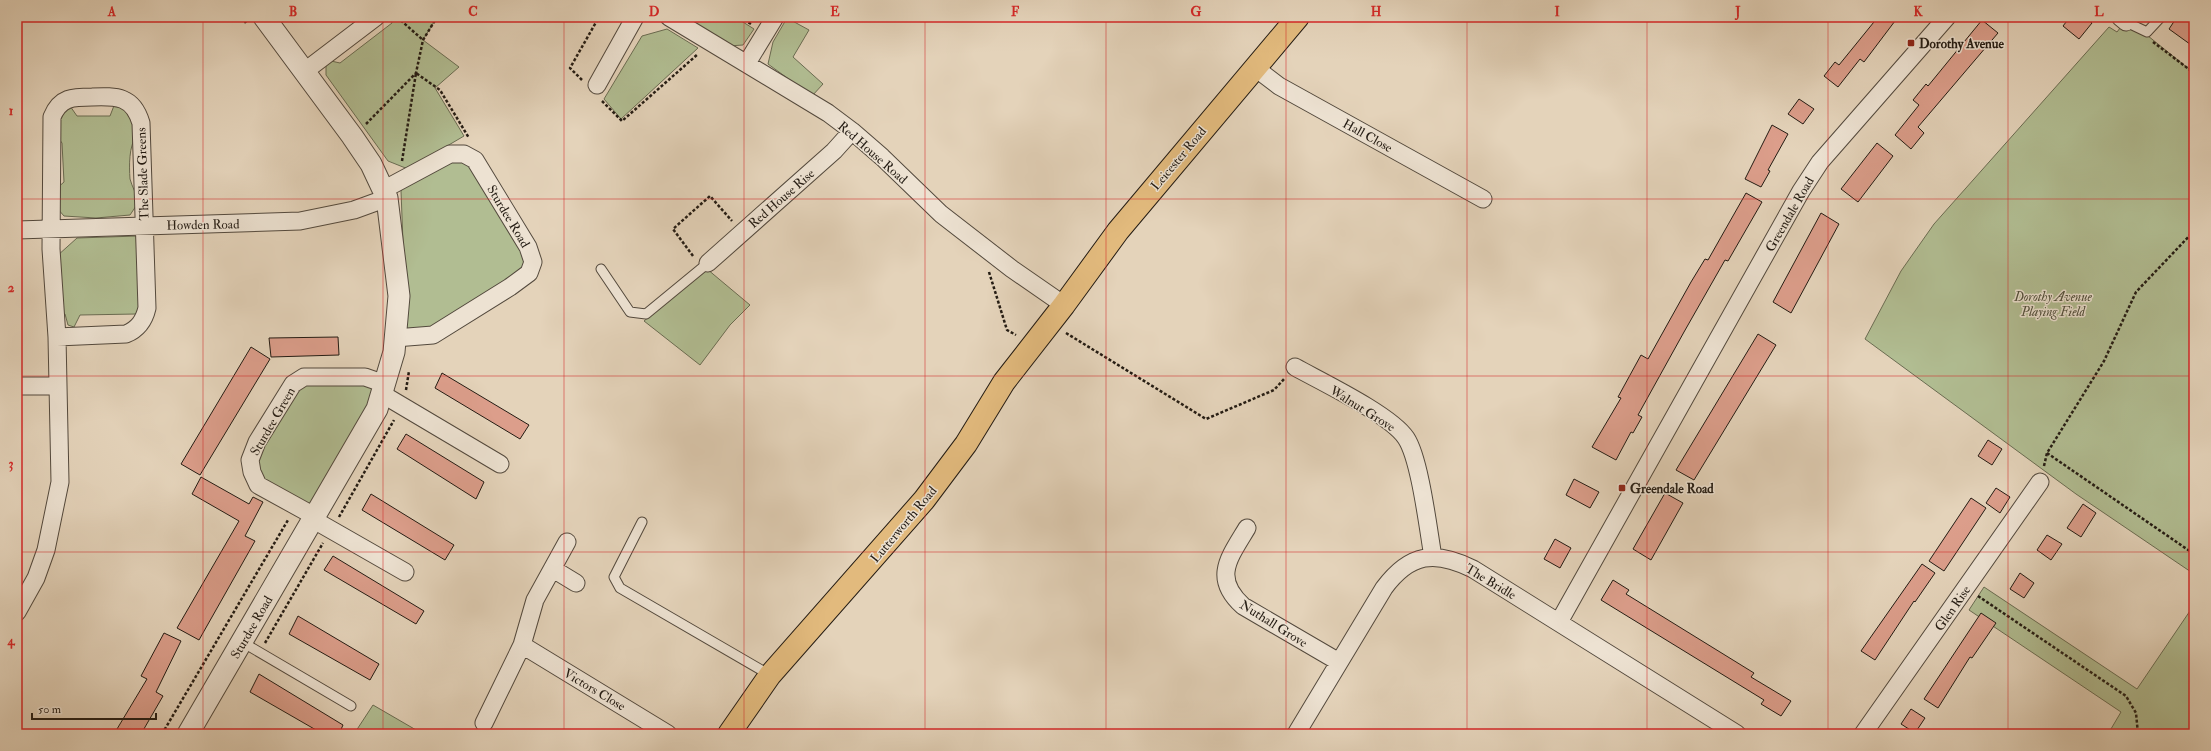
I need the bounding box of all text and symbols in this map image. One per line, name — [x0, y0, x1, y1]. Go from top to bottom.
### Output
text: A — [107, 4, 117, 20]
text: B — [289, 4, 297, 20]
text: C — [468, 4, 478, 20]
text: D — [649, 4, 660, 20]
text: E — [830, 4, 840, 20]
text: F — [1011, 4, 1020, 20]
text: G — [1191, 4, 1202, 20]
text: H — [1371, 4, 1382, 20]
text: I — [1554, 4, 1560, 20]
text: J — [1734, 4, 1741, 21]
text: K — [1913, 4, 1923, 20]
text: L — [2094, 4, 2104, 20]
place label: Dorothy Avenue — [1919, 36, 2004, 53]
marker: Dorothy Avenue — [1906, 38, 1916, 48]
text: 1 — [9, 103, 14, 119]
street label: Hall Close — [1340, 116, 1396, 156]
street label: Red House Road — [834, 118, 911, 188]
street label: Leicester Road — [1148, 123, 1210, 194]
street label: The Slade Greens — [133, 127, 153, 221]
street label: Red House Rise — [745, 165, 818, 232]
street label: Greendale Road — [1762, 174, 1818, 255]
street label: Sturdee Road — [483, 182, 533, 251]
street label: Howden Road — [166, 216, 240, 234]
text: 2 — [8, 280, 15, 296]
park label: Dorothy Avenue Playing Field — [2013, 289, 2092, 320]
street label: Walnut Grove — [1326, 382, 1398, 435]
street label: Sturdee Green — [247, 384, 299, 459]
text: 3 — [9, 456, 14, 472]
place label: Greendale Road — [1630, 481, 1714, 497]
street label: Lutterworth Road — [867, 483, 941, 566]
marker: Greendale Road — [1617, 483, 1627, 493]
street label: The Bridle — [1462, 560, 1519, 604]
street label: Glen Rise — [1931, 582, 1975, 634]
street label: Sturdee Road — [227, 593, 277, 662]
street label: Nuthall Grove — [1237, 597, 1311, 651]
text: 4 — [6, 633, 15, 649]
street label: Victors Close — [561, 665, 629, 715]
scale bar — [32, 695, 156, 721]
text: 50 m — [38, 702, 62, 717]

